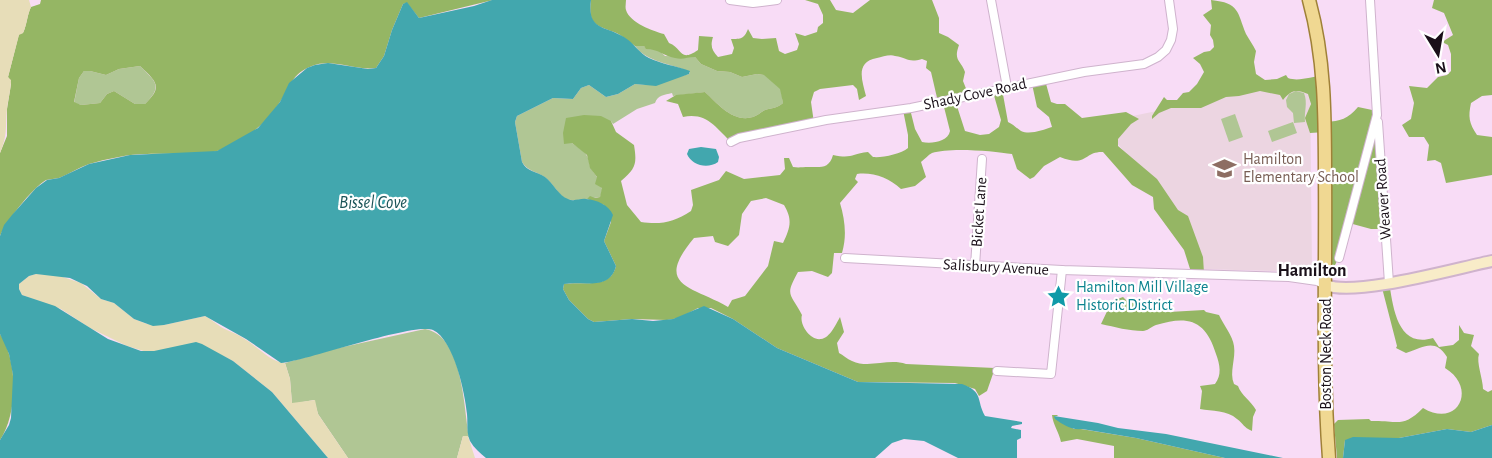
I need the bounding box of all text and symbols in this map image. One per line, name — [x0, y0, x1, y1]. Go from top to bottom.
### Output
north arrow — [1408, 24, 1468, 84]
text: N — [1434, 59, 1448, 77]
street label: Shady Cove Road — [922, 75, 1028, 114]
place label: Hamilton Elementary School — [1243, 151, 1359, 186]
school or university icon: Hamilton Elementary School — [1212, 155, 1238, 181]
street label: Weaver Road — [1372, 158, 1394, 240]
street label: Bicket Lane — [969, 176, 989, 248]
water label: Bissel Cove — [339, 194, 407, 212]
street label: Salisbury Avenue — [943, 256, 1049, 279]
district label: Hamilton — [1277, 262, 1347, 280]
place label: Hamilton Mill Village Historic District — [1076, 279, 1208, 313]
place icon: Hamilton Mill Village Historic District — [1045, 283, 1071, 309]
street label: Boston Neck Road — [1318, 298, 1334, 410]

